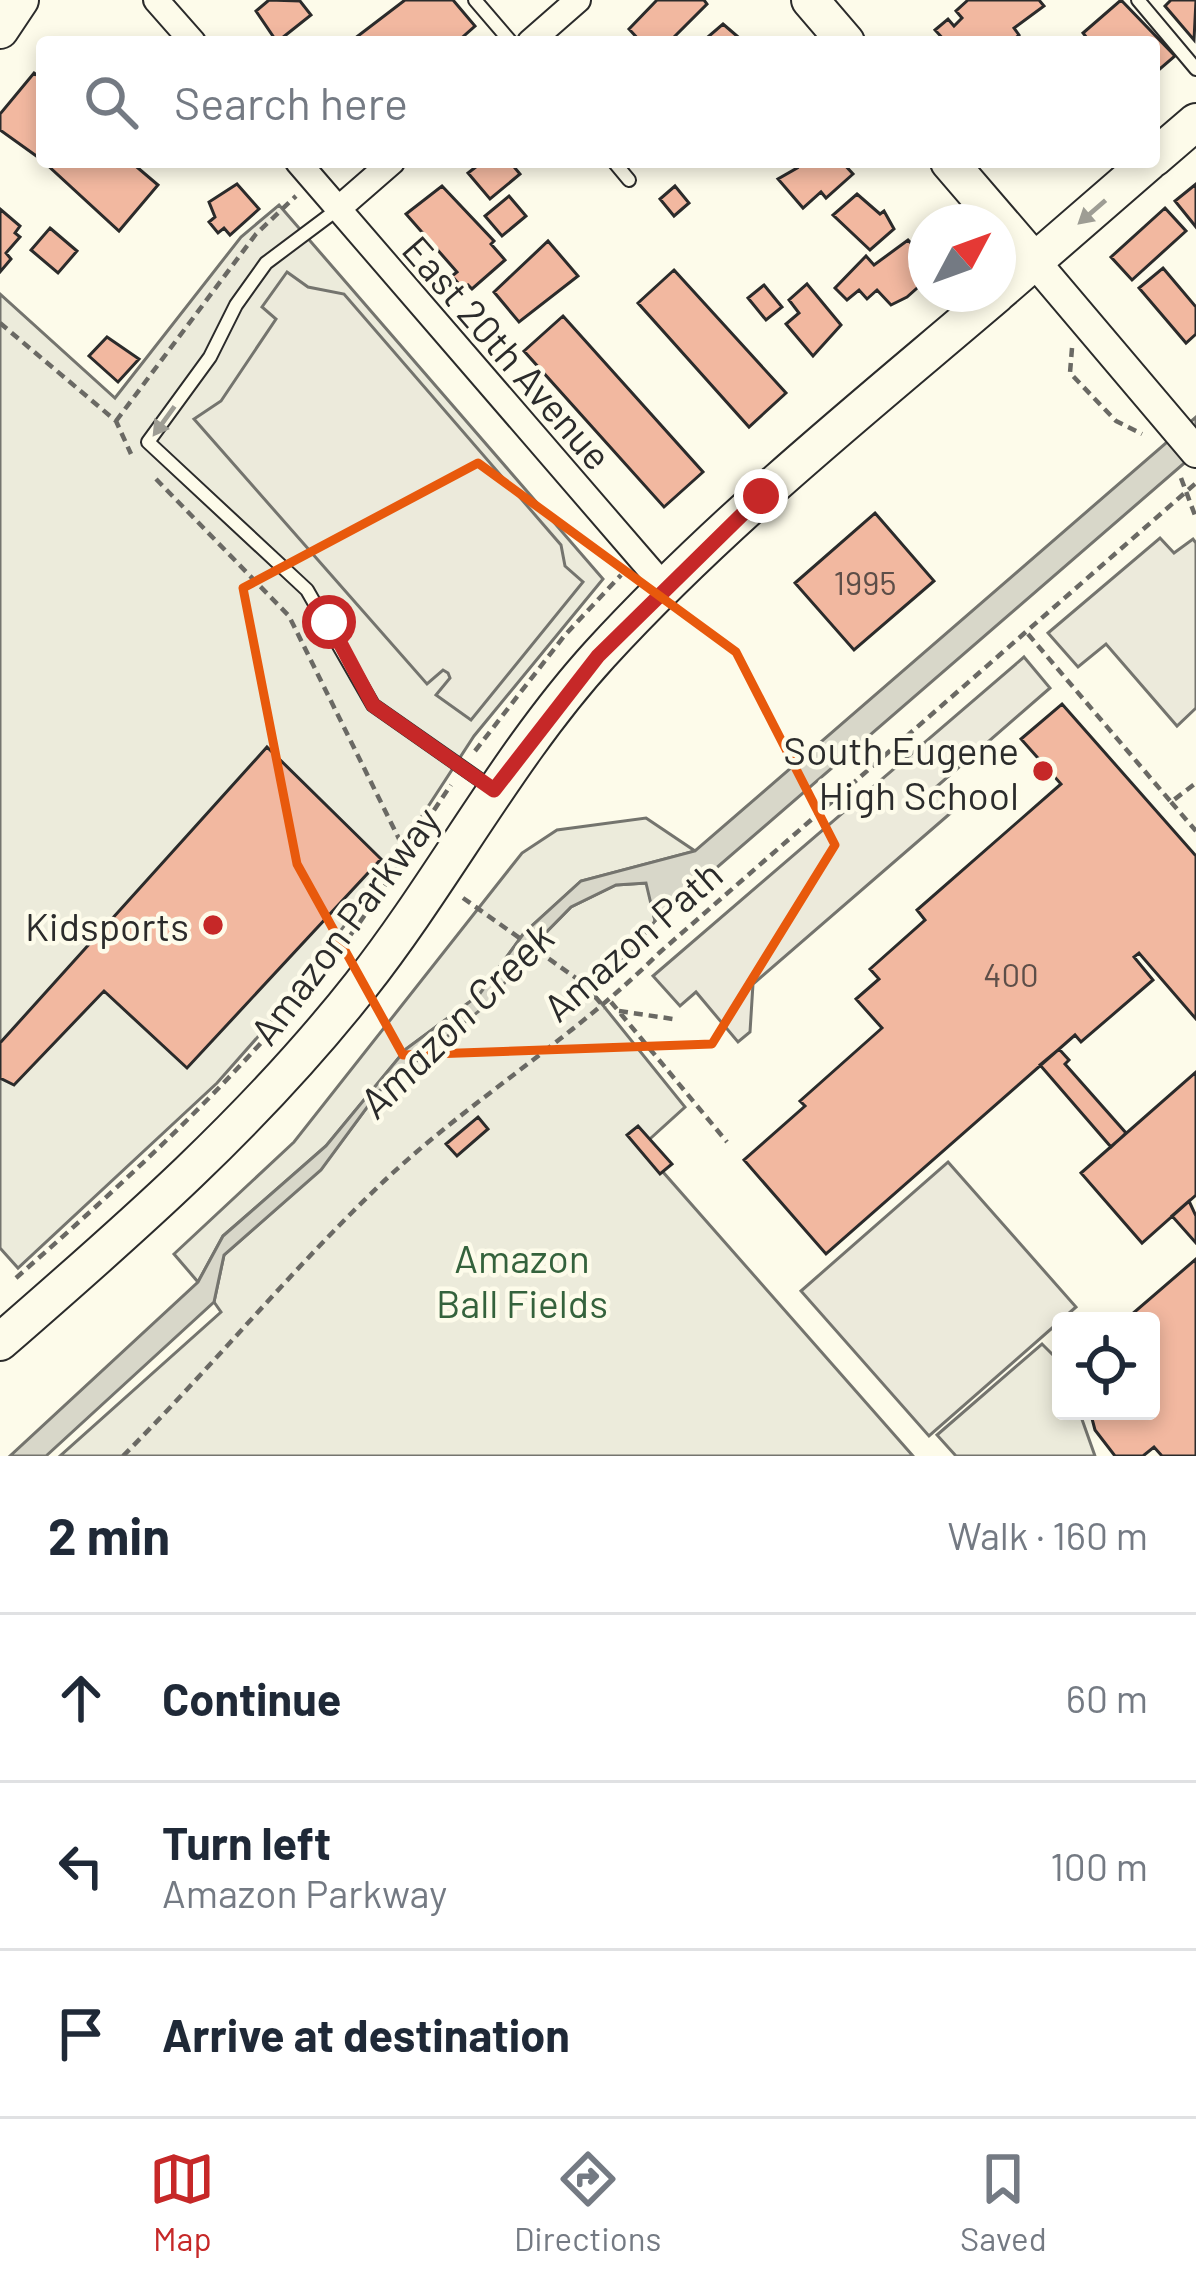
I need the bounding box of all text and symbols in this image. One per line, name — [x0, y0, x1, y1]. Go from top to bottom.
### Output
search box — [36, 36, 1160, 168]
icon: search — [78, 69, 144, 135]
text: Search here — [174, 75, 408, 129]
one-way arrow — [1077, 198, 1107, 225]
north arrow — [908, 204, 1016, 312]
street label: East 20th Avenue — [394, 226, 622, 478]
one-way arrow — [152, 405, 176, 437]
route end — [734, 469, 788, 523]
house number: 1995 — [834, 562, 896, 602]
route start — [302, 595, 356, 649]
place label: South Eugene High School — [783, 726, 1019, 818]
marker: South Eugene High School — [1030, 758, 1056, 784]
street label: Amazon Parkway — [239, 797, 449, 1053]
street label: Amazon Path — [533, 850, 731, 1030]
place label: Kidsports — [25, 902, 189, 949]
water label: Amazon Creek — [347, 911, 563, 1127]
marker: Kidsports — [200, 912, 226, 938]
house number: 400 — [983, 954, 1039, 994]
park label: Amazon Ball Fields — [436, 1234, 608, 1326]
map controls — [1052, 1312, 1160, 1420]
button: locate — [1052, 1312, 1160, 1420]
text: 2 min — [48, 1504, 170, 1565]
text: Walk · 160 m — [948, 1511, 1148, 1558]
icon: ahead — [48, 1665, 114, 1731]
text: Continue — [162, 1671, 341, 1725]
text: 60 m — [1066, 1674, 1148, 1721]
text: Turn left — [162, 1815, 331, 1869]
icon: left — [48, 1833, 114, 1899]
text: 100 m — [1050, 1842, 1148, 1889]
text: Amazon Parkway — [162, 1869, 447, 1916]
icon: arrive — [48, 2001, 114, 2067]
text: Arrive at destination — [162, 2007, 570, 2061]
tab: Map — [149, 2146, 215, 2258]
tab: Directions — [514, 2146, 661, 2258]
tab: Saved — [960, 2146, 1047, 2258]

